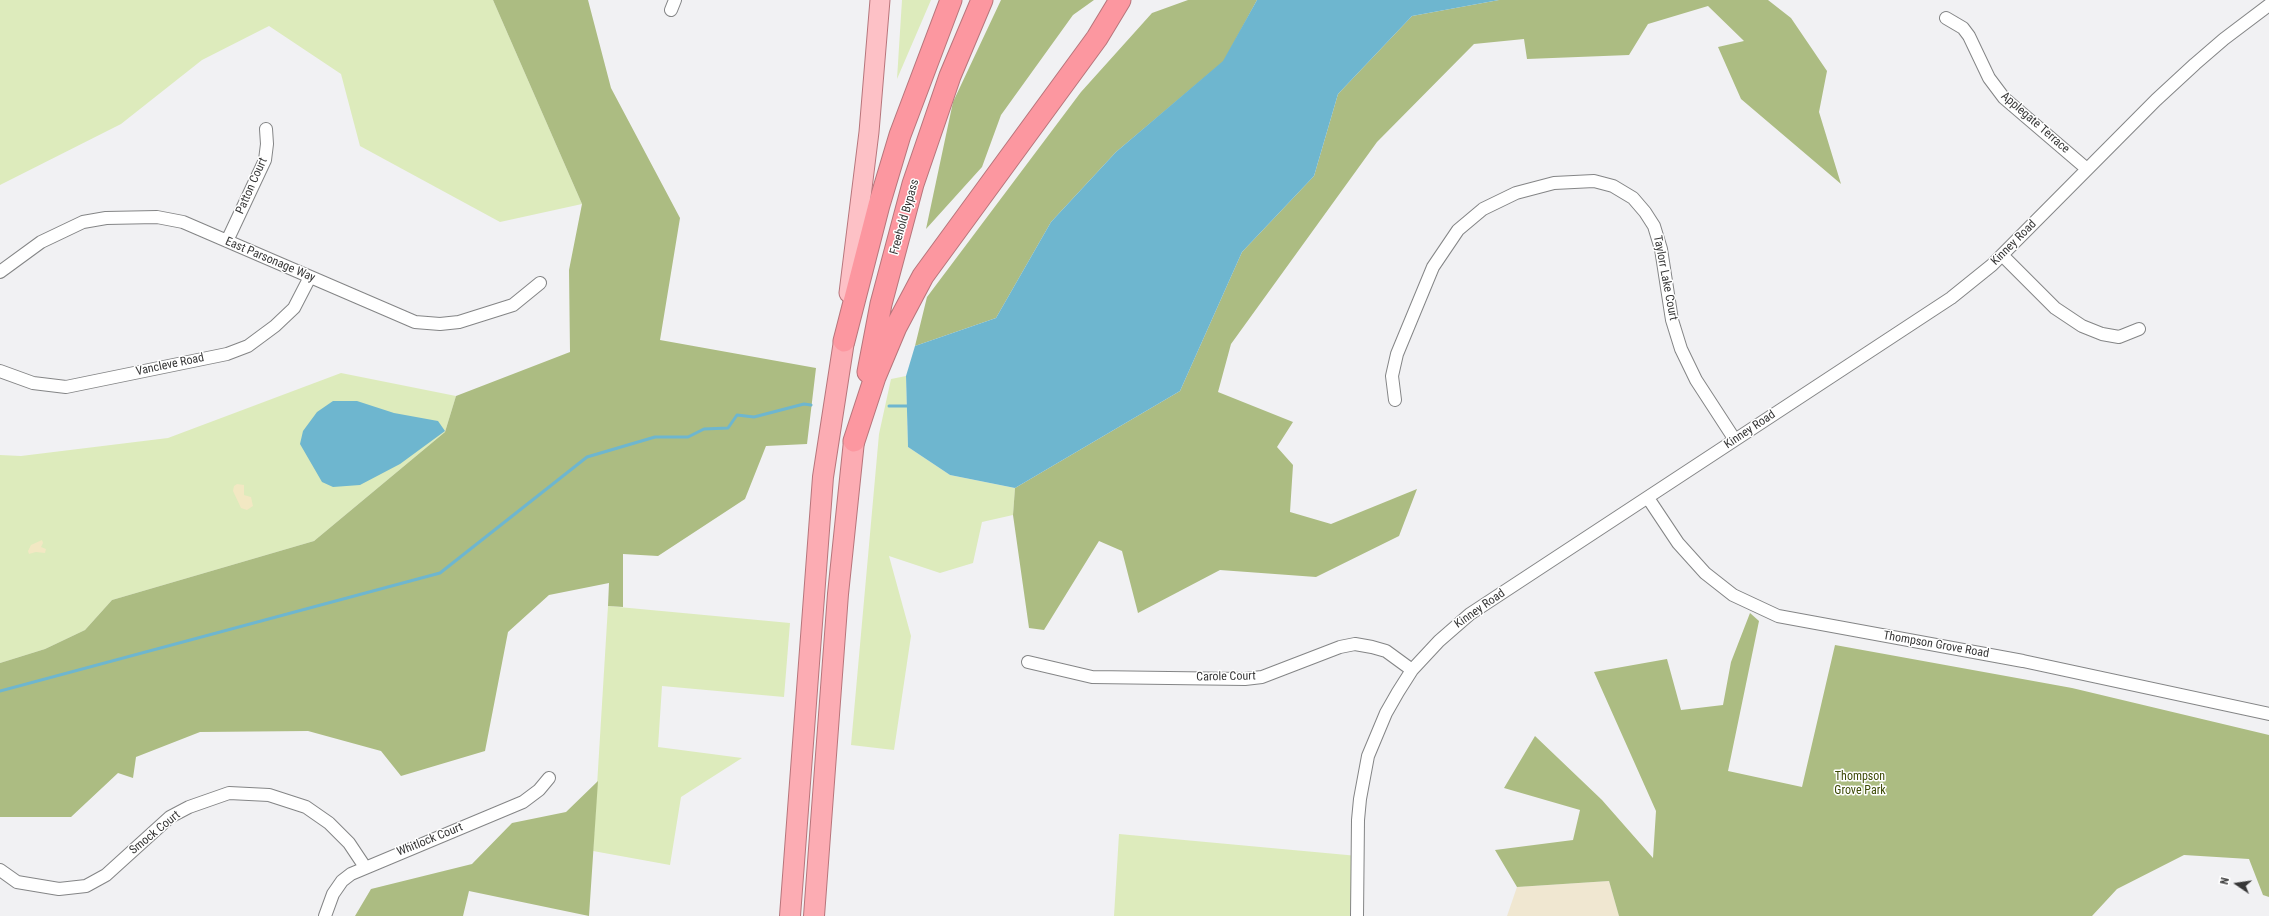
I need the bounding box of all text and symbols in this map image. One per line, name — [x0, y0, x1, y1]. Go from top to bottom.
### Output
street label: Applegate Terrace — [1998, 89, 2072, 157]
street label: Patton Court — [233, 156, 271, 216]
street label: Freehold Bypass — [887, 178, 923, 256]
street label: Kinney Road — [1988, 217, 2040, 269]
street label: Taylorr Lake Court — [1650, 234, 1680, 322]
street label: East Parsonage Way — [223, 235, 317, 285]
street label: Vancleve Road — [135, 351, 205, 379]
street label: Kinney Road — [1722, 408, 1778, 452]
street label: Kinney Road — [1452, 586, 1508, 632]
street label: Thompson Grove Road — [1882, 629, 1990, 661]
street label: Carole Court — [1196, 669, 1256, 685]
park label: Thompson Grove Park — [1834, 770, 1886, 798]
street label: Smock Court — [127, 808, 183, 858]
street label: Whitlock Court — [395, 820, 465, 860]
north arrow — [2217, 864, 2257, 904]
text: N — [2218, 876, 2232, 886]

